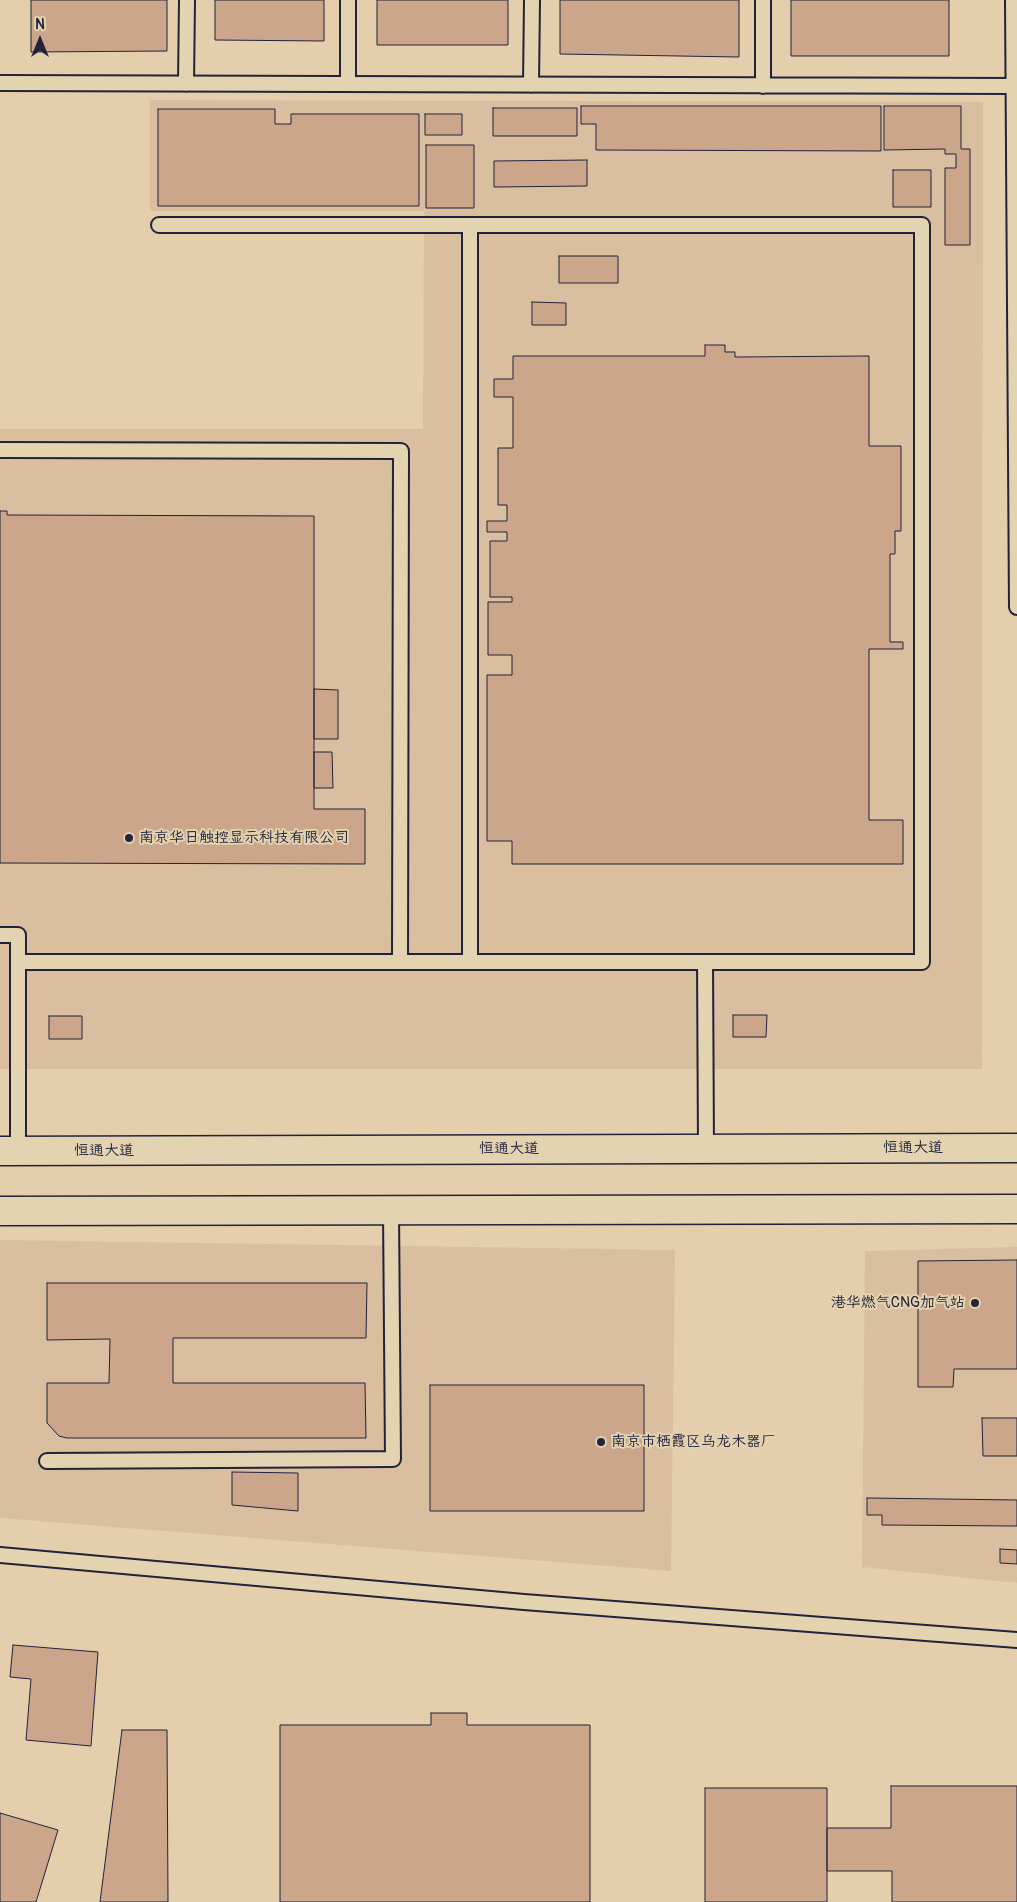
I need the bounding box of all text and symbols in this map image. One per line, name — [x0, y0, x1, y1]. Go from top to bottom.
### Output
north arrow — [15, 15, 65, 65]
text: N — [35, 16, 45, 33]
place label: 南京华日触控显示科技有限公司 — [139, 829, 349, 847]
marker: 南京华日触控显示科技有限公司 — [123, 832, 135, 844]
street label: 恒通大道 — [883, 1139, 943, 1157]
street label: 恒通大道 — [479, 1140, 539, 1158]
street label: 恒通大道 — [74, 1142, 134, 1160]
place label: 港华燃气CNG加气站 — [831, 1294, 965, 1312]
marker: 港华燃气CNG加气站 — [969, 1297, 981, 1309]
place label: 南京市栖霞区乌龙木器厂 — [611, 1433, 776, 1451]
marker: 南京市栖霞区乌龙木器厂 — [595, 1436, 607, 1448]

